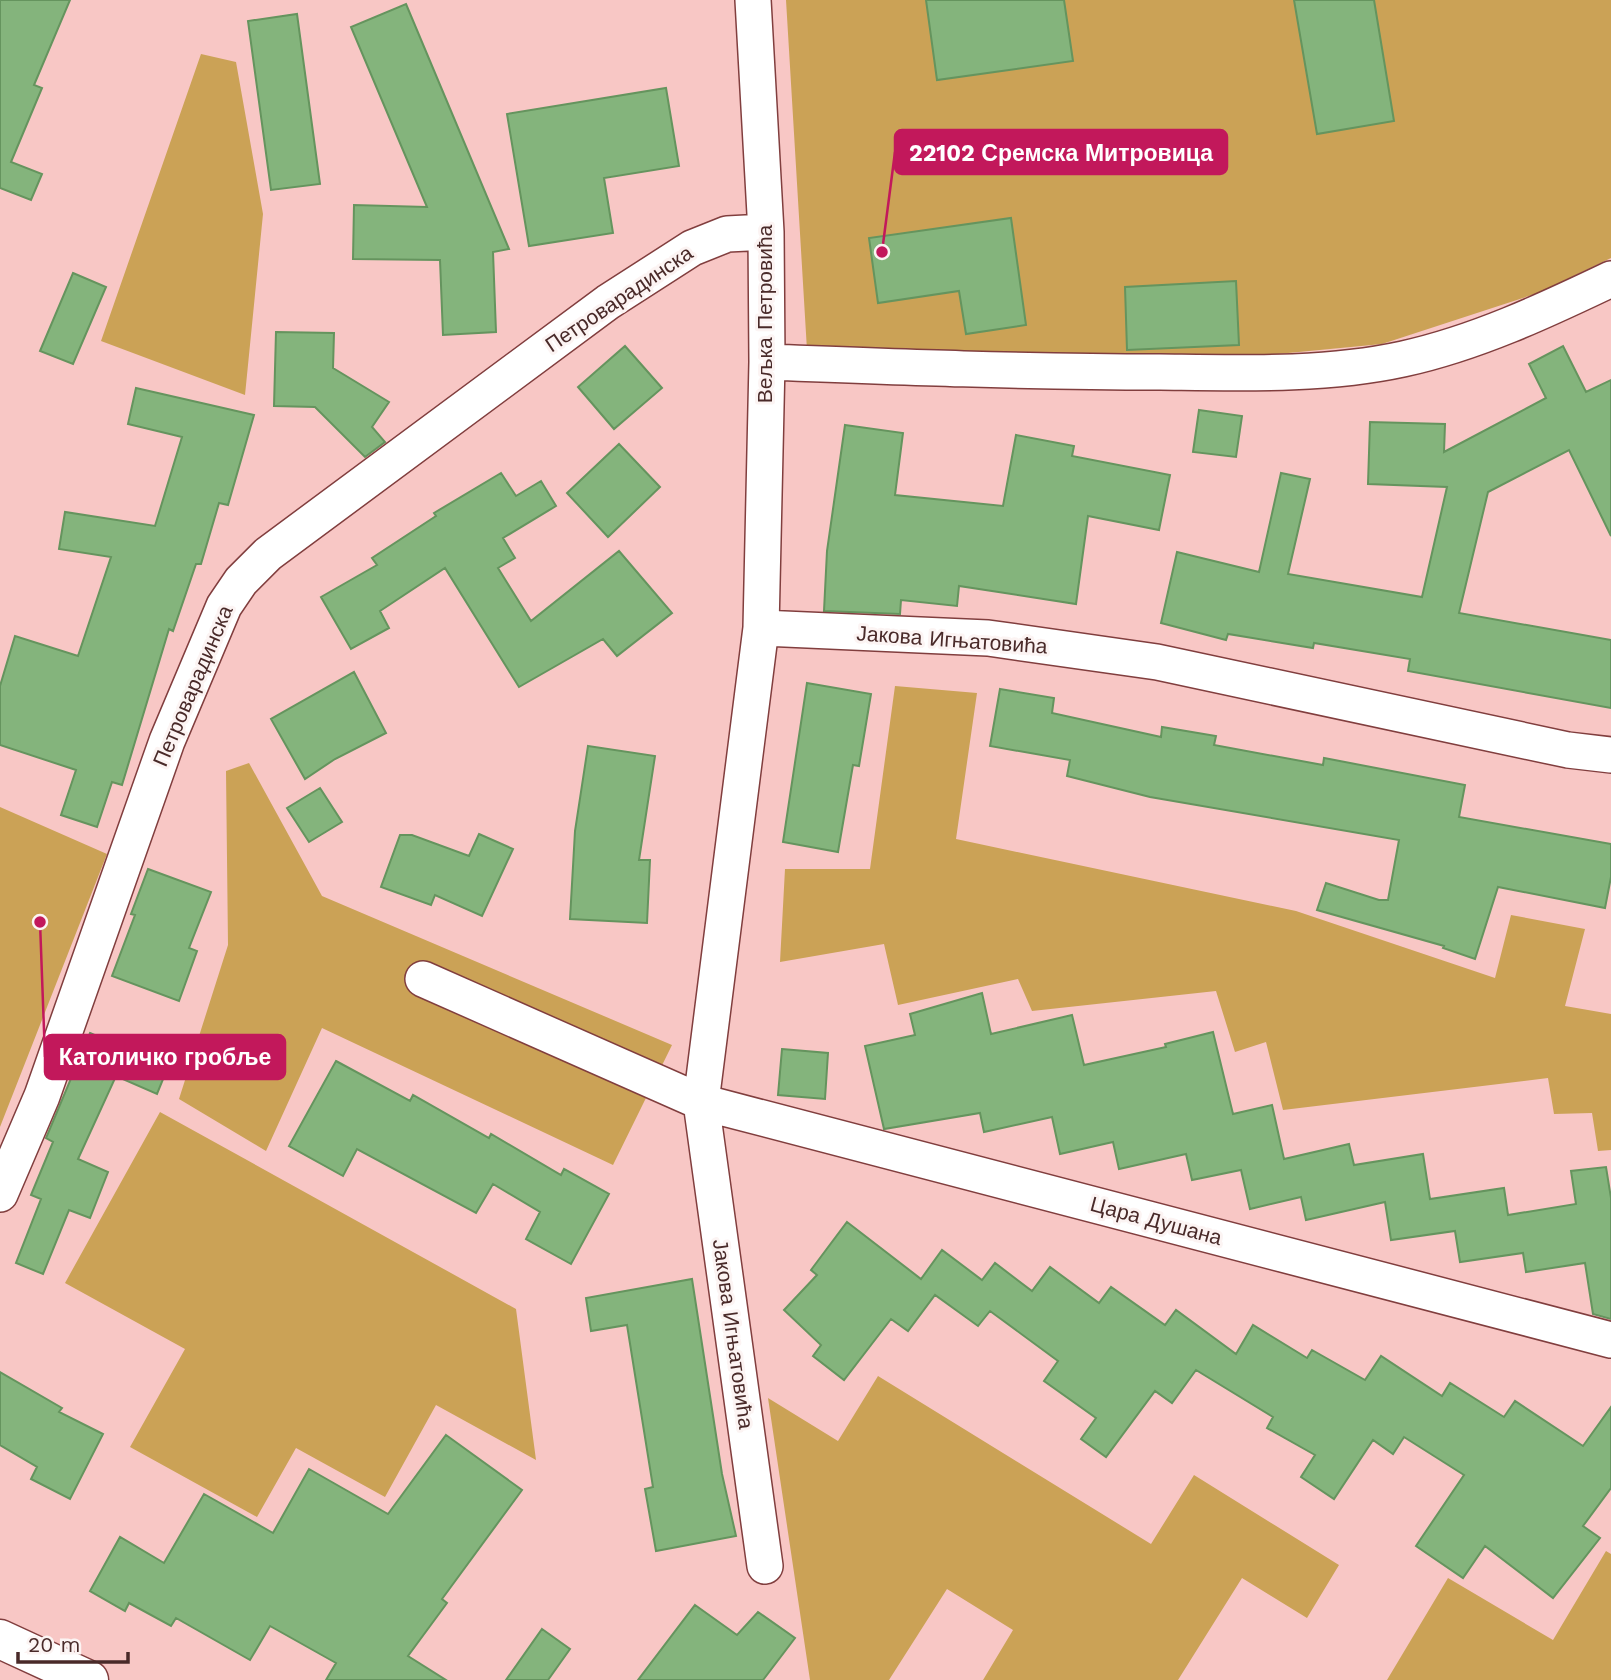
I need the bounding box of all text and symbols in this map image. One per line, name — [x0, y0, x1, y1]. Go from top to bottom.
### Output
callout: 22102 Сремска Митровица — [895, 130, 1227, 174]
text: 22102 Сремска Митровица — [909, 140, 1213, 167]
street label: Вељка Петровића — [752, 224, 777, 403]
street label: Петроварадинска — [540, 240, 697, 357]
street label: Петроварадинска — [147, 601, 238, 770]
street label: Јакова Игњатовића — [856, 620, 1049, 659]
callout: Католичко гробље — [45, 1035, 285, 1079]
text: Католичко гробље — [59, 1044, 271, 1071]
street label: Цара Душана — [1088, 1191, 1225, 1250]
street label: Јакова Игњатовића — [708, 1237, 759, 1431]
scale bar — [18, 1620, 128, 1664]
text: 20 m — [28, 1632, 80, 1657]

